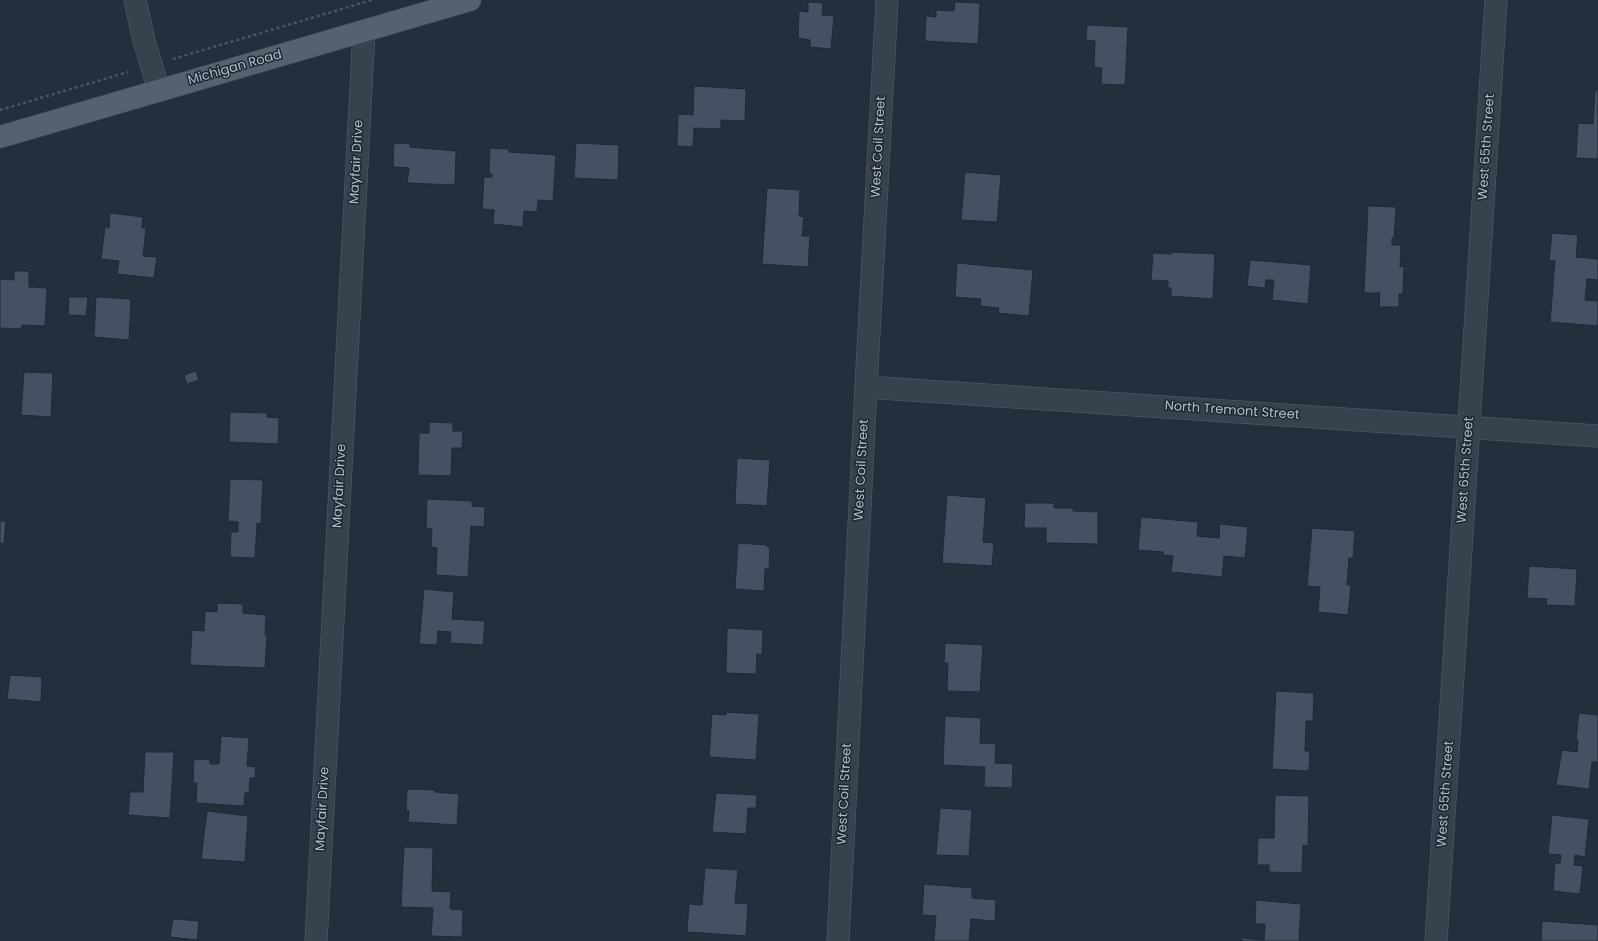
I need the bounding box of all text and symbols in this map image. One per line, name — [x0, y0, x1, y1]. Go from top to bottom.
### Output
street label: Michigan Road — [186, 47, 284, 89]
street label: West 65th Street — [1475, 93, 1499, 201]
street label: West Coil Street — [869, 96, 889, 198]
street label: Mayfair Drive — [347, 119, 367, 205]
street label: North Tremont Street — [1164, 399, 1300, 423]
street label: West 65th Street — [1454, 416, 1478, 524]
street label: West Coil Street — [852, 419, 872, 521]
street label: Mayfair Drive — [330, 443, 350, 529]
street label: West 65th Street — [1434, 740, 1458, 848]
street label: West Coil Street — [835, 743, 855, 845]
street label: Mayfair Drive — [313, 766, 333, 852]

